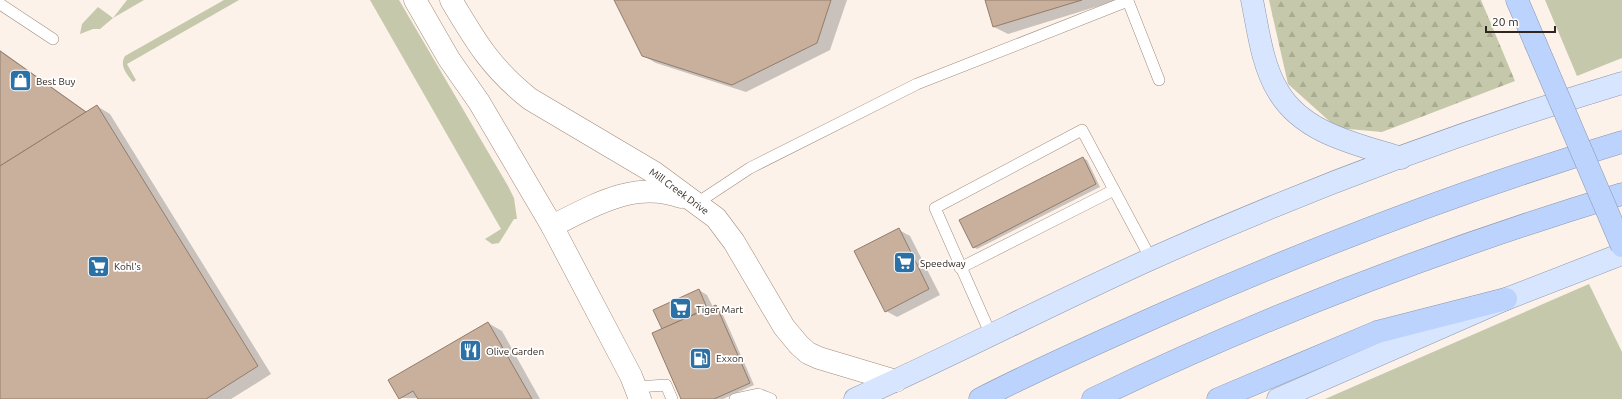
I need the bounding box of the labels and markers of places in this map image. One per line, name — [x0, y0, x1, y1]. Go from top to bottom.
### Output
shop icon: Best Buy — [8, 68, 34, 94]
place label: Best Buy — [36, 76, 75, 87]
supermarket icon: Speedway — [892, 250, 918, 276]
supermarket icon: Kohl's — [85, 253, 111, 279]
place label: Speedway — [920, 258, 966, 269]
place label: Kohl's — [114, 261, 141, 272]
supermarket icon: Tiger Mart — [667, 296, 693, 322]
place label: Tiger Mart — [696, 304, 743, 315]
restaurant icon: Olive Garden — [458, 338, 484, 364]
fuel station icon: Exxon — [688, 345, 714, 371]
place label: Olive Garden — [486, 346, 544, 357]
place label: Exxon — [716, 353, 743, 364]

